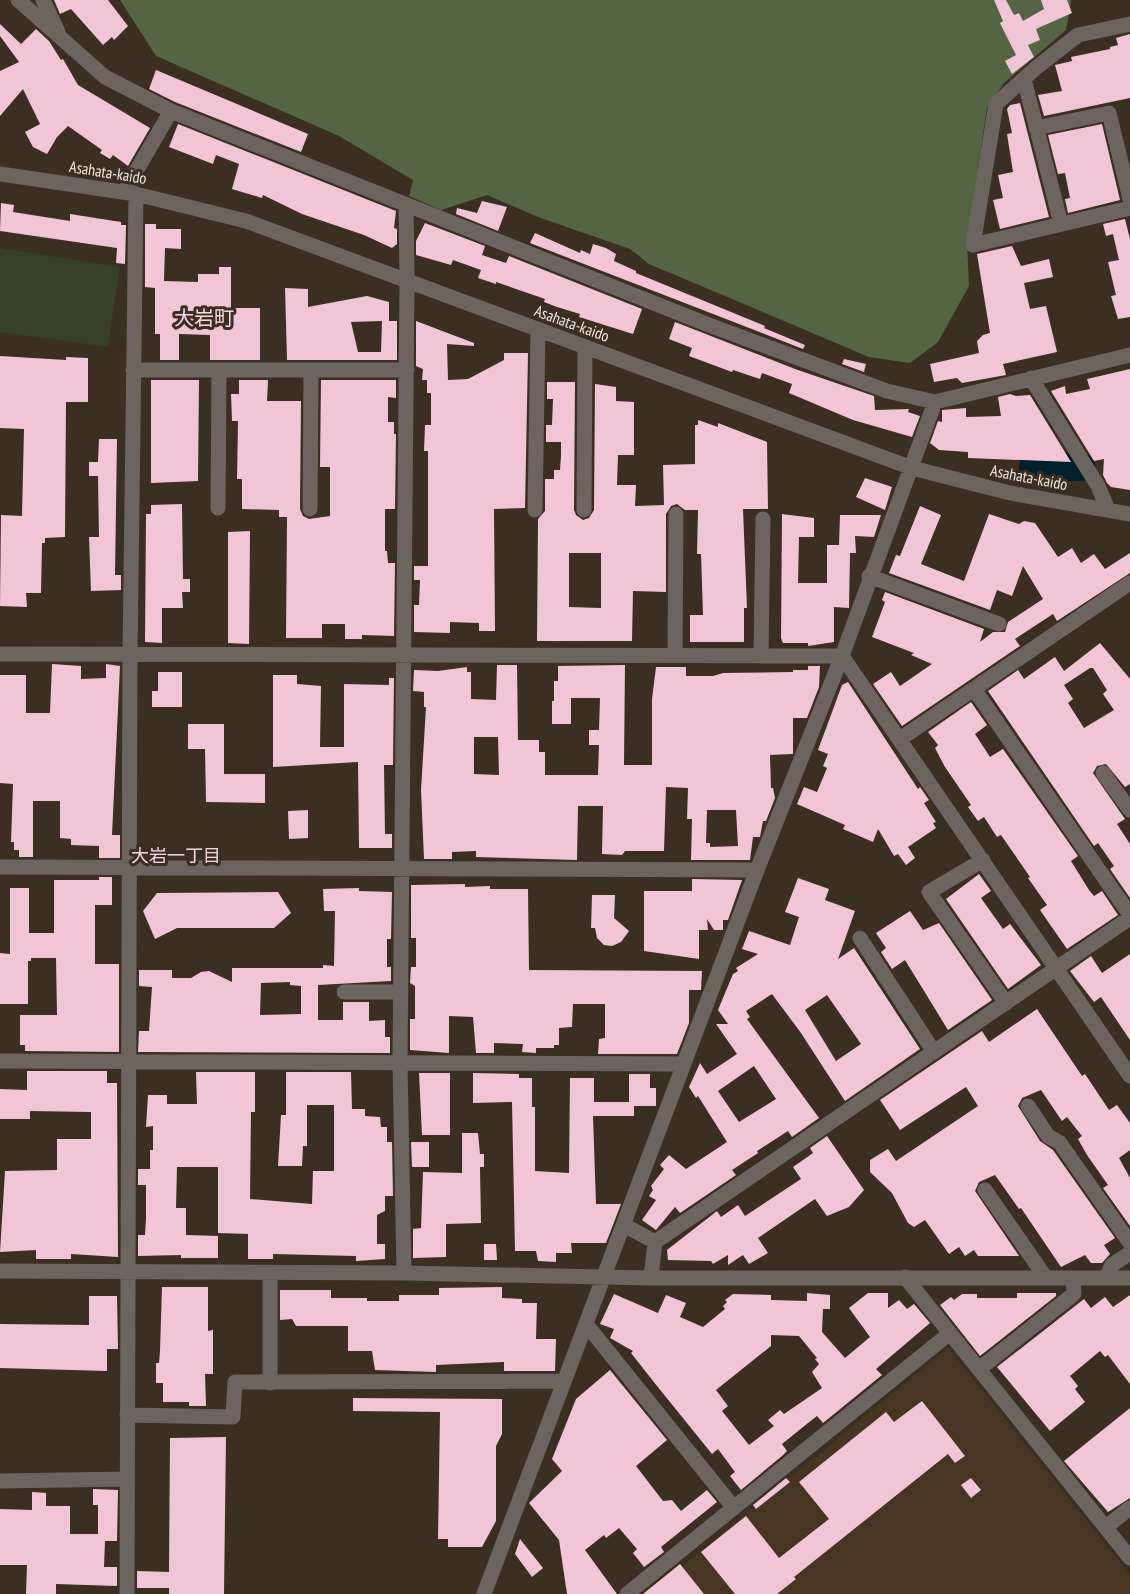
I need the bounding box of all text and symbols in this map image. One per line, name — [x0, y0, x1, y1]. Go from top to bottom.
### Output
street label: Asahata-kaido — [68, 156, 148, 188]
street label: Asahata-kaido — [532, 300, 612, 346]
district label: 大岩町 — [174, 305, 234, 331]
street label: Asahata-kaido — [989, 460, 1069, 494]
district label: 大岩一丁目 — [131, 844, 221, 867]

